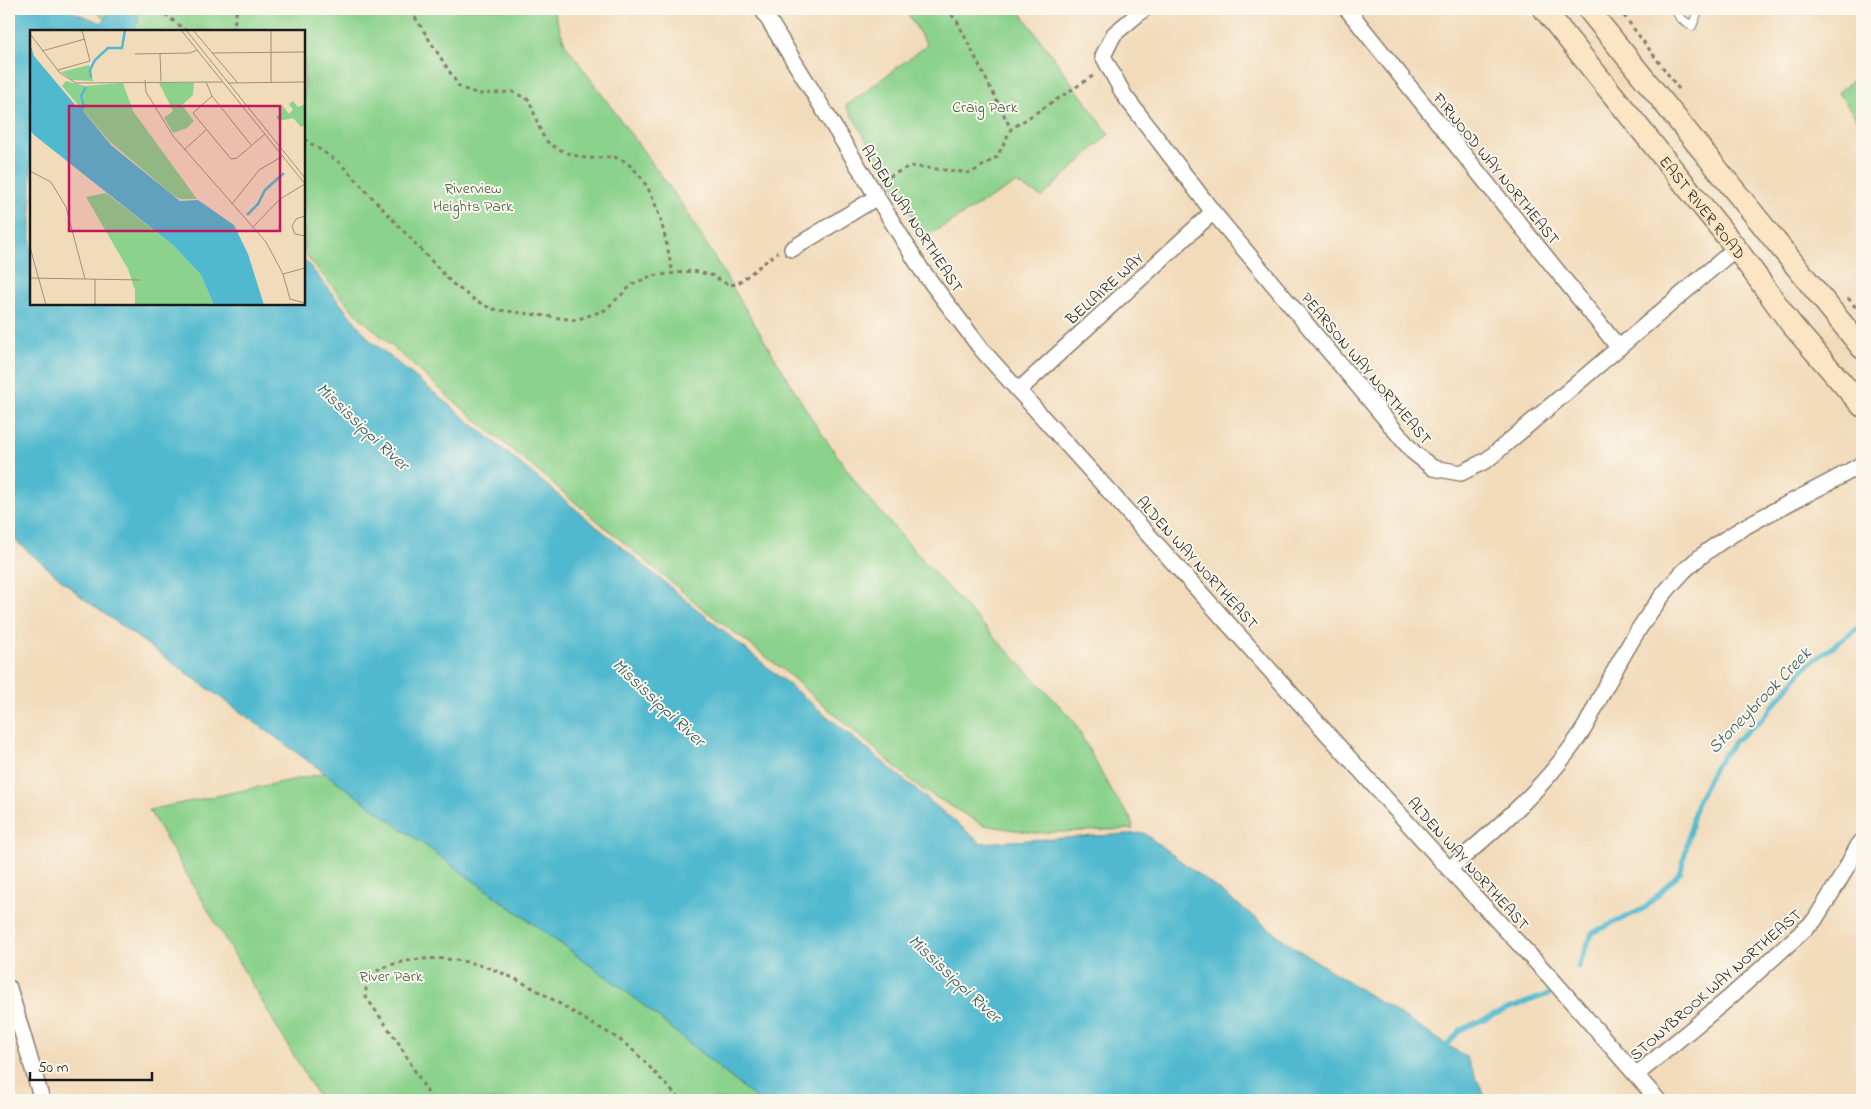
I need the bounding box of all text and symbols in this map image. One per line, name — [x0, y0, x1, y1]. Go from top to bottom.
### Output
inset map — [30, 30, 305, 305]
street label: FIRWOOD WAY NORTHEAST — [1426, 87, 1565, 251]
park label: Craig Park — [952, 96, 1019, 120]
street label: ALDEN WAY NORTHEAST — [854, 140, 968, 298]
street label: EAST RIVER ROAD — [1652, 151, 1750, 265]
park label: Riverview Heights Park — [433, 177, 514, 219]
street label: BELLAIRE WAY — [1060, 247, 1150, 332]
street label: PEARSON WAY NORTHEAST — [1294, 288, 1437, 451]
water label: Mississippi River — [309, 377, 416, 479]
street label: ALDEN WAY NORTHEAST — [1130, 491, 1263, 635]
water label: Stoneybrook Creek — [1703, 642, 1819, 760]
water label: Mississippi River — [605, 653, 712, 755]
street label: ALDEN WAY NORTHEAST — [1401, 792, 1534, 936]
street label: STONYBROOK WAY NORTHEAST — [1625, 904, 1808, 1067]
water label: Mississippi River — [901, 929, 1008, 1031]
park label: River Park — [359, 965, 424, 989]
scale bar — [30, 1049, 152, 1081]
text: 50 m — [38, 1057, 69, 1079]

